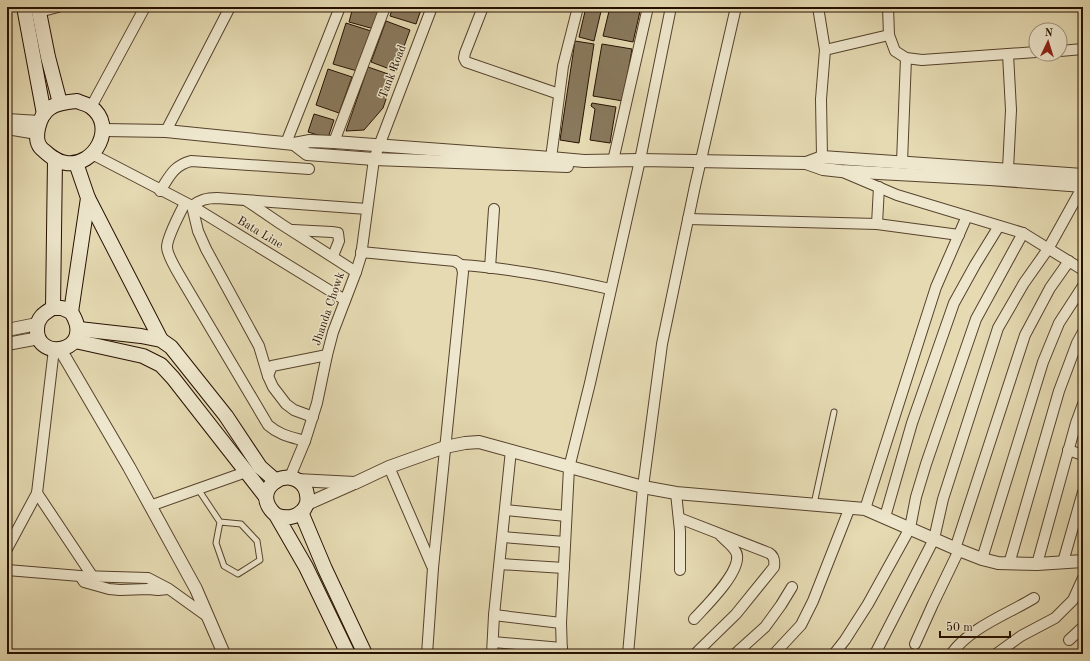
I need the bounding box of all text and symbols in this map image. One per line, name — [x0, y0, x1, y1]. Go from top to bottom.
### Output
north arrow — [1028, 22, 1068, 62]
text: N — [1044, 28, 1054, 39]
street label: Tank Road — [377, 43, 409, 101]
street label: Bata Line — [235, 215, 285, 252]
street label: Jhanda Chowk — [311, 271, 347, 347]
scale bar — [940, 613, 1010, 639]
text: 50 m — [946, 621, 973, 634]

